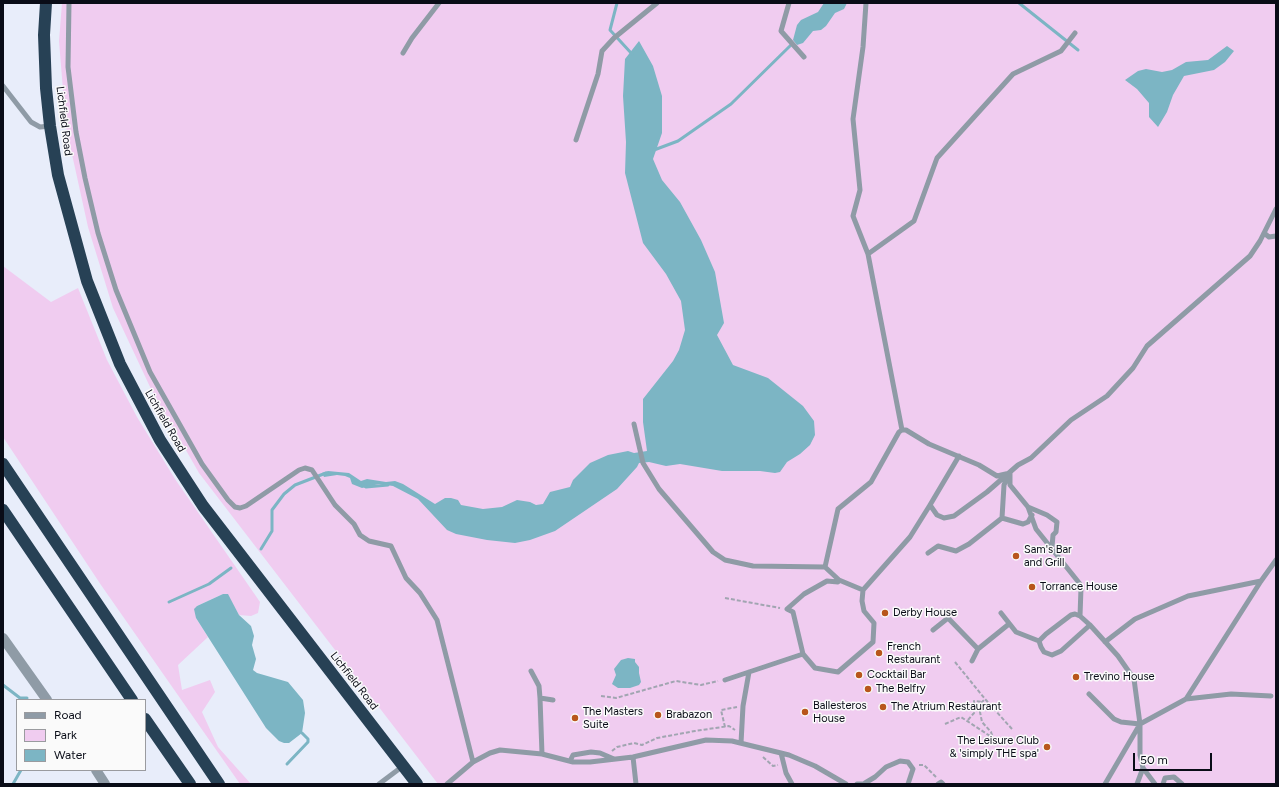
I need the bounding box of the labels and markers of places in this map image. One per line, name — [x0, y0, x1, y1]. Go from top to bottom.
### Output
place label: Sam's Bar and Grill — [1024, 543, 1072, 569]
marker: Sam's Bar and Grill — [1011, 551, 1021, 561]
place label: Torrance House — [1040, 580, 1118, 594]
marker: Torrance House — [1027, 582, 1037, 592]
place label: Derby House — [893, 606, 957, 620]
marker: Derby House — [880, 608, 890, 618]
place label: French Restaurant — [887, 640, 941, 666]
marker: French Restaurant — [874, 648, 884, 658]
place label: Cocktail Bar — [867, 668, 926, 682]
marker: Cocktail Bar — [854, 670, 864, 680]
place label: Trevino House — [1084, 670, 1155, 684]
marker: Trevino House — [1071, 672, 1081, 682]
place label: The Belfry — [876, 682, 926, 696]
marker: The Belfry — [863, 684, 873, 694]
place label: Ballesteros House — [813, 699, 867, 725]
place label: The Atrium Restaurant — [891, 700, 1002, 714]
marker: The Atrium Restaurant — [878, 702, 888, 712]
place label: The Masters Suite — [583, 705, 643, 731]
marker: Ballesteros House — [800, 707, 810, 717]
place label: Brabazon — [666, 708, 712, 722]
marker: Brabazon — [653, 710, 663, 720]
marker: The Masters Suite — [570, 713, 580, 723]
place label: The Leisure Club & 'simply THE spa' — [950, 734, 1039, 760]
marker: The Leisure Club & 'simply THE spa' — [1042, 742, 1052, 752]

